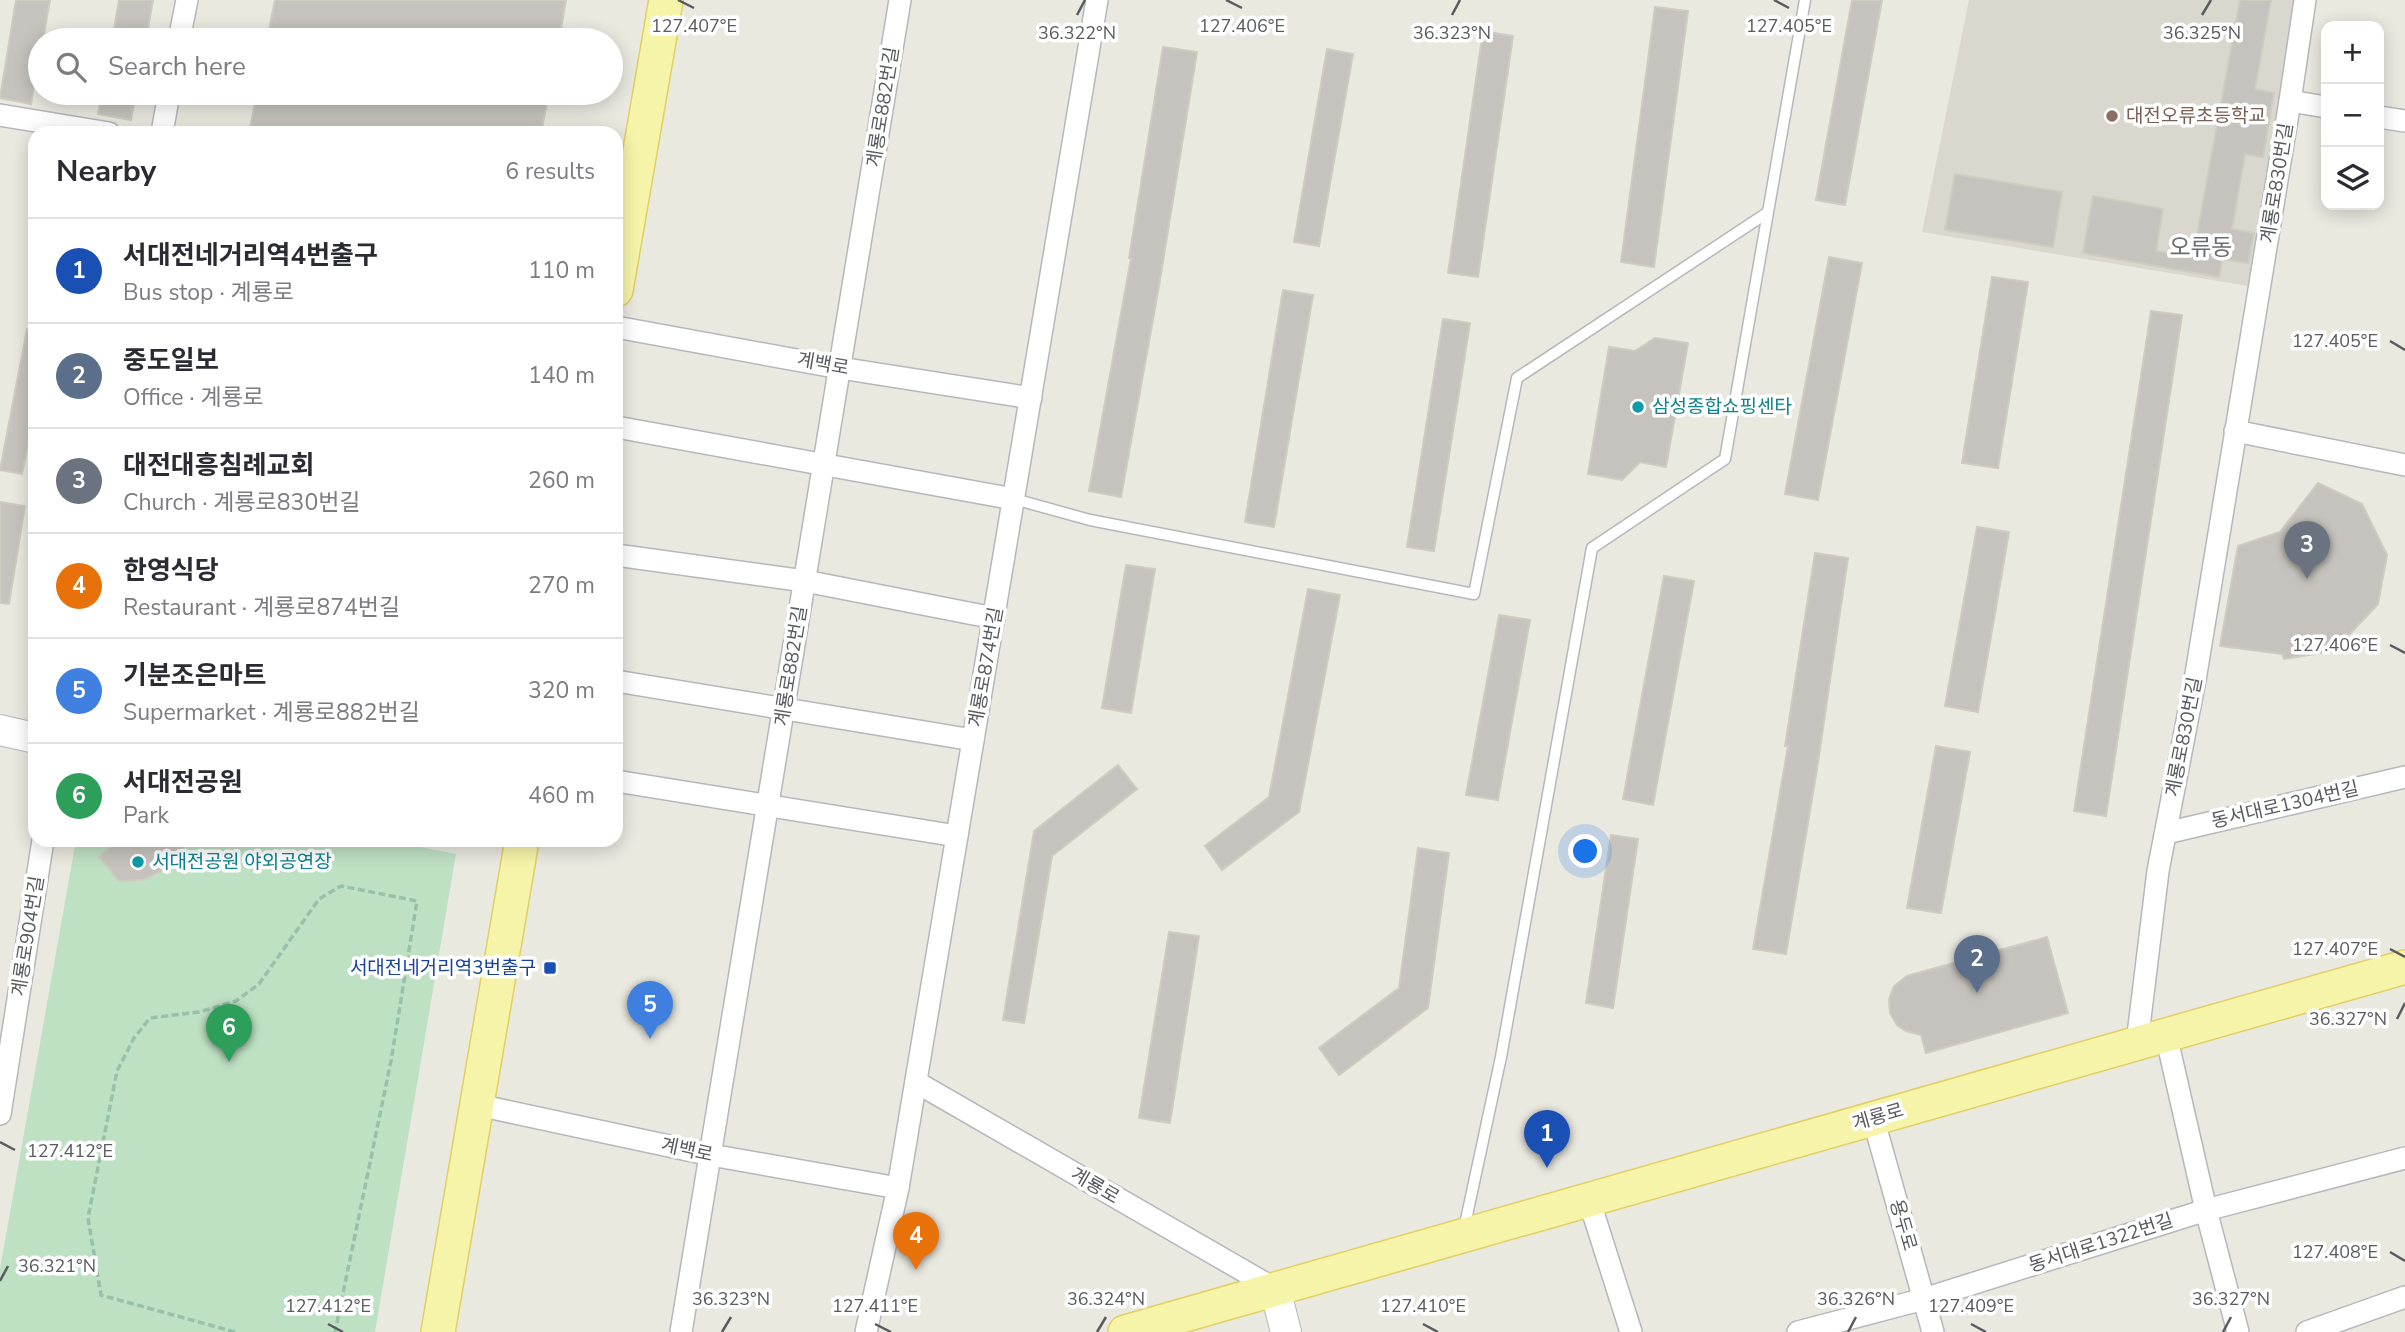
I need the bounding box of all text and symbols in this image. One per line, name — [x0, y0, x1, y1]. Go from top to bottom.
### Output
text: 127.407°E — [651, 14, 737, 38]
text: 127.406°E — [1199, 14, 1285, 38]
text: 127.405°E — [1746, 14, 1832, 38]
text: 36.322°N — [1038, 21, 1116, 45]
text: 36.323°N — [1413, 21, 1491, 45]
text: 36.325°N — [2163, 21, 2241, 45]
map controls — [2321, 21, 2384, 210]
button: + — [2321, 21, 2384, 84]
search box — [28, 28, 623, 105]
street label: 계룡로882번길 — [861, 45, 905, 169]
icon: search — [52, 48, 90, 86]
text: Search here — [108, 49, 246, 84]
button: − — [2321, 84, 2384, 147]
place label: 대전오류초등학교 — [2126, 103, 2266, 129]
marker: 대전오류초등학교 — [2104, 108, 2120, 124]
street label: 계룡로830번길 — [2255, 121, 2299, 245]
button: layers — [2321, 147, 2384, 210]
text: Nearby — [56, 151, 156, 192]
text: 6 results — [505, 156, 595, 187]
district label: 오류동 — [2169, 232, 2233, 263]
text: 서대전네거리역4번출구 — [123, 238, 378, 273]
text: 1 — [72, 255, 86, 286]
text: 110 m — [528, 255, 595, 286]
text: Bus stop · 계룡로 — [123, 277, 294, 308]
text: 127.405°E — [2292, 329, 2378, 353]
text: 중도일보 — [123, 343, 219, 378]
street label: 계백로 — [795, 347, 851, 381]
text: 2 — [72, 360, 86, 391]
text: 140 m — [528, 360, 595, 391]
text: Office · 계룡로 — [123, 382, 264, 413]
place label: 삼성종합쇼핑센타 — [1652, 394, 1792, 420]
marker: 삼성종합쇼핑센타 — [1630, 399, 1646, 415]
text: 대전대흥침례교회 — [123, 448, 314, 483]
text: 3 — [72, 465, 86, 496]
text: 260 m — [528, 465, 595, 496]
text: Church · 계룡로830번길 — [123, 487, 361, 518]
pin: 3 — [2284, 521, 2330, 579]
text: 한영식당 — [123, 553, 219, 588]
text: 4 — [72, 570, 86, 601]
text: 270 m — [528, 570, 595, 601]
text: Restaurant · 계룡로874번길 — [123, 592, 400, 623]
street label: 계룡로882번길 — [769, 604, 813, 728]
street label: 계룡로874번길 — [963, 605, 1009, 729]
text: 127.406°E — [2292, 633, 2378, 657]
text: 기분조은마트 — [123, 658, 267, 693]
text: 5 — [72, 675, 86, 706]
text: 320 m — [528, 675, 595, 706]
street label: 계룡로830번길 — [2160, 675, 2208, 799]
text: Supermarket · 계룡로882번길 — [123, 697, 420, 728]
text: 서대전공원 — [123, 765, 243, 800]
street label: 동서대로1304번길 — [2209, 775, 2361, 835]
text: 6 — [72, 780, 86, 811]
text: 460 m — [528, 780, 595, 811]
text: Park — [123, 800, 169, 831]
your location — [1568, 834, 1602, 868]
place label: 서대전공원 야외공연장 — [152, 849, 332, 875]
marker: 서대전공원 야외공연장 — [130, 854, 146, 870]
street label: 계룡로904번길 — [6, 874, 50, 998]
pin: 2 — [1954, 935, 2000, 993]
text: 127.407°E — [2292, 937, 2378, 961]
place label: 서대전네거리역3번출구 — [350, 955, 536, 981]
marker: 서대전네거리역3번출구 — [542, 960, 558, 976]
pin: 5 — [627, 981, 673, 1039]
pin: 6 — [206, 1004, 252, 1062]
text: 36.327°N — [2309, 1007, 2387, 1031]
street label: 계룡로 — [1849, 1097, 1907, 1137]
pin: 1 — [1524, 1110, 1570, 1168]
street label: 계백로 — [659, 1132, 715, 1168]
text: 127.412°E — [27, 1139, 113, 1163]
street label: 계룡로 — [1066, 1162, 1124, 1210]
street label: 용두로 — [1883, 1196, 1923, 1254]
street label: 동서대로1322번길 — [2025, 1207, 2177, 1279]
pin: 4 — [893, 1212, 939, 1270]
text: 127.408°E — [2292, 1240, 2378, 1264]
text: 36.321°N — [18, 1254, 96, 1278]
text: 36.323°N — [692, 1287, 770, 1311]
text: 36.324°N — [1067, 1287, 1145, 1311]
text: 36.326°N — [1817, 1287, 1895, 1311]
text: 36.327°N — [2192, 1287, 2270, 1311]
text: 127.412°E — [285, 1294, 371, 1318]
text: 127.411°E — [832, 1294, 918, 1318]
text: 127.410°E — [1380, 1294, 1466, 1318]
text: 127.409°E — [1928, 1294, 2014, 1318]

